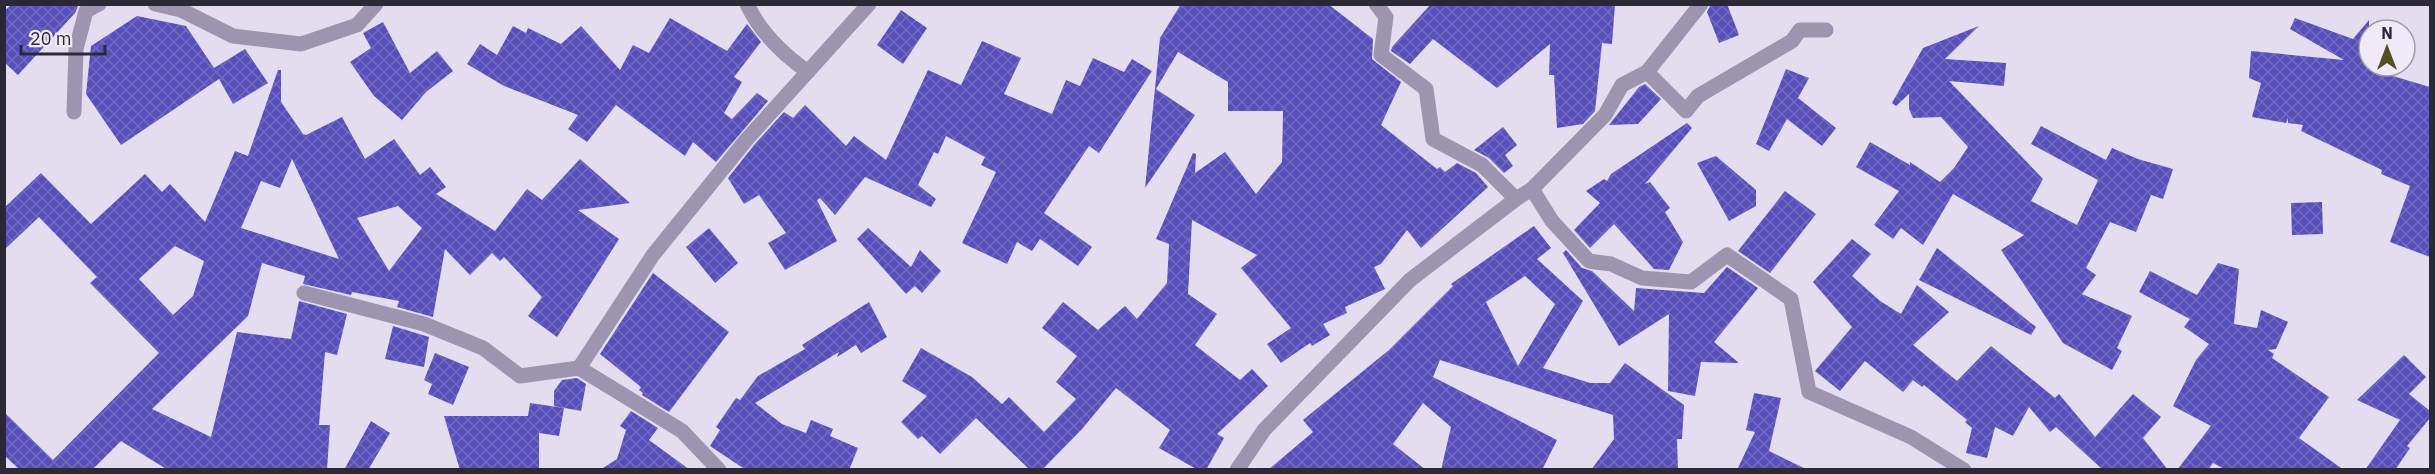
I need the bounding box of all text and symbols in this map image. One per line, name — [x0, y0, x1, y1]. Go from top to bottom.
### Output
scale bar — [21, 18, 105, 56]
north arrow — [2357, 18, 2417, 78]
text: N — [2381, 23, 2393, 43]
text: 20 m — [30, 27, 72, 50]

